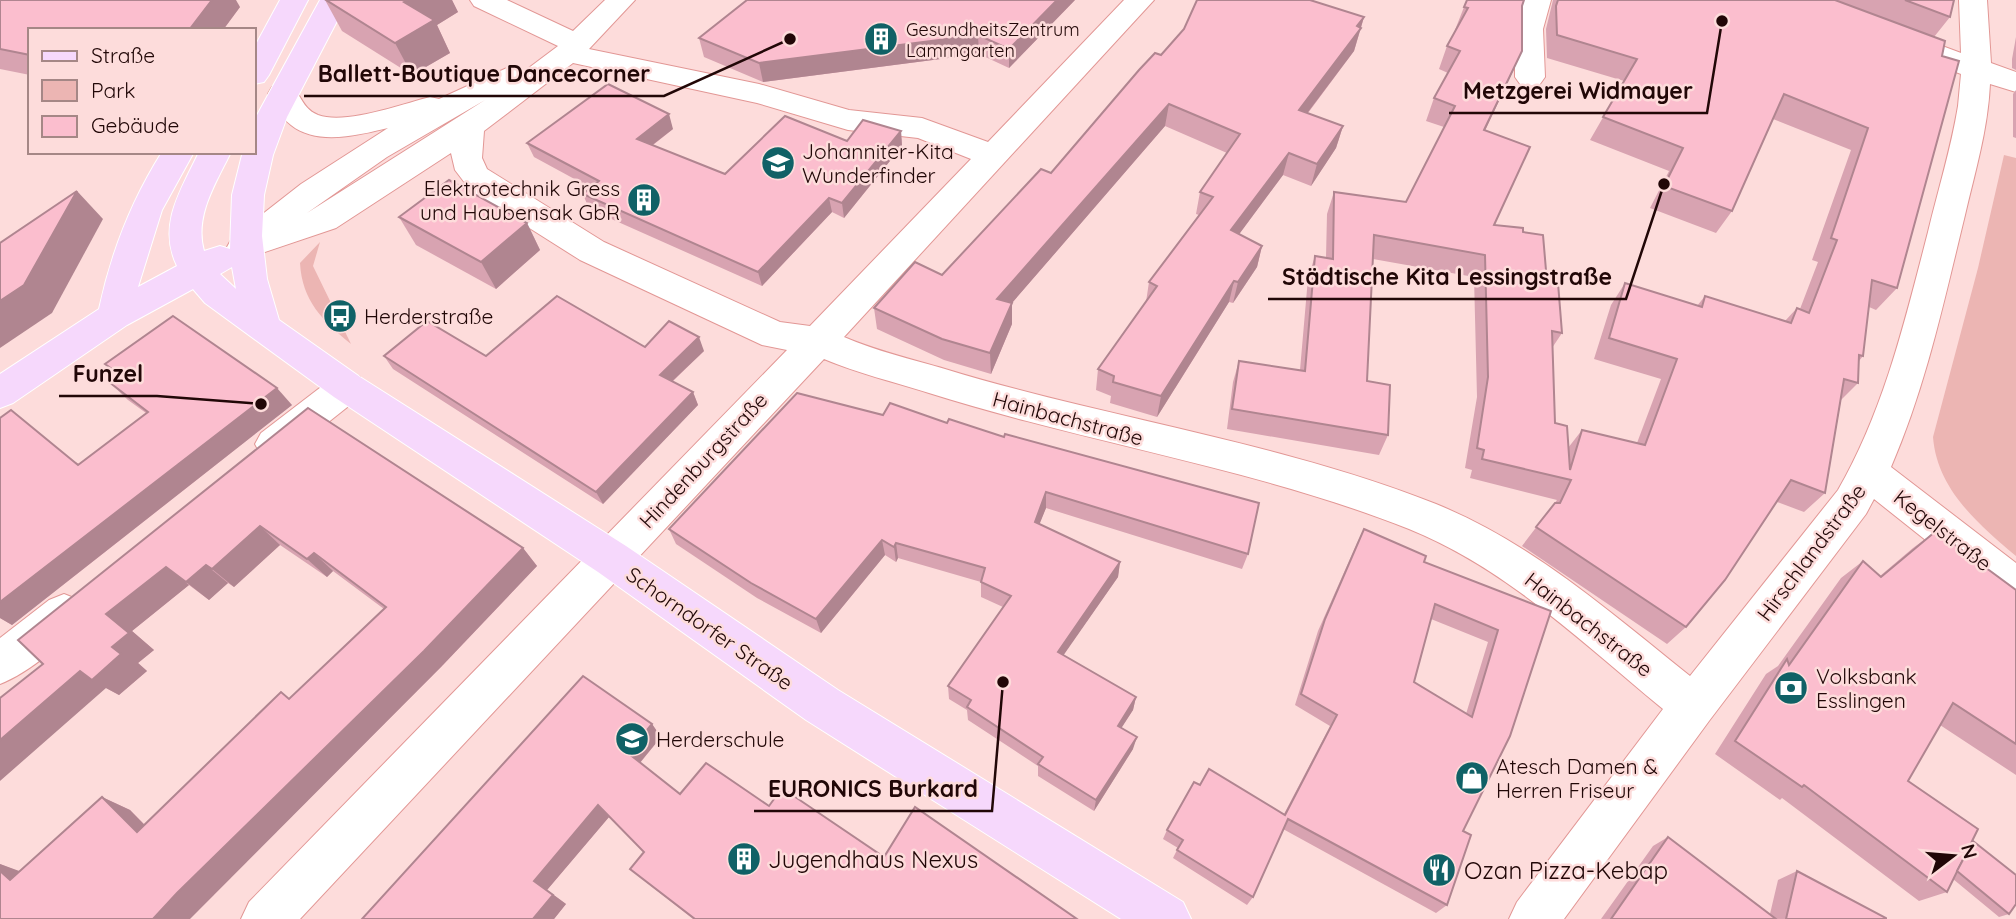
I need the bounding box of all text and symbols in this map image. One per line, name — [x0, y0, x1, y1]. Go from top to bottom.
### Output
place label: GesundheitsZentrum Lammgarten — [906, 18, 1080, 62]
building icon: GesundheitsZentrum Lammgarten — [862, 20, 900, 58]
legend — [28, 28, 256, 154]
text: Straße — [91, 42, 155, 68]
callout: Ballett-Boutique Dancecorner — [304, 52, 664, 96]
text: Ballett-Boutique Dancecorner — [318, 59, 650, 88]
callout: Metzgerei Widmayer — [1449, 69, 1707, 113]
text: Metzgerei Widmayer — [1463, 76, 1693, 105]
text: Park — [91, 77, 135, 103]
text: Gebäude — [91, 112, 179, 138]
place label: Johanniter-Kita Wunderfinder — [802, 138, 954, 188]
school or university icon: Johanniter-Kita Wunderfinder — [759, 144, 797, 182]
place label: Elektrotechnik Gress und Haubensak GbR — [420, 175, 620, 225]
building icon: Elektrotechnik Gress und Haubensak GbR — [625, 181, 663, 219]
callout: Städtische Kita Lessingstraße — [1268, 255, 1626, 299]
text: Städtische Kita Lessingstraße — [1282, 262, 1612, 291]
bus stop icon: Herderstraße — [321, 297, 359, 335]
place label: Herderstraße — [364, 303, 493, 329]
callout: Funzel — [59, 352, 157, 396]
text: Funzel — [73, 359, 143, 388]
street label: Hainbachstraße — [990, 385, 1146, 451]
street label: Hindenburgstraße — [633, 387, 773, 533]
street label: Hirschlandstraße — [1751, 478, 1871, 626]
street label: Kegelstraße — [1889, 484, 1997, 576]
street label: Schorndorfer Straße — [622, 561, 798, 695]
street label: Hainbachstraße — [1520, 566, 1658, 682]
place label: Volksbank Esslingen — [1816, 663, 1917, 713]
bank icon: Volksbank Esslingen — [1772, 669, 1810, 707]
school or university icon: Herderschule — [613, 720, 651, 758]
place label: Herderschule — [656, 726, 784, 752]
place label: Atesch Damen & Herren Friseur — [1496, 753, 1658, 803]
shop icon: Atesch Damen & Herren Friseur — [1453, 759, 1491, 797]
callout: EURONICS Burkard — [754, 767, 992, 811]
text: EURONICS Burkard — [768, 774, 978, 803]
north arrow — [1918, 821, 1988, 891]
building icon: Jugendhaus Nexus — [725, 840, 763, 878]
text: N — [1956, 841, 1983, 861]
place label: Jugendhaus Nexus — [768, 844, 978, 874]
restaurant icon: Ozan Pizza-Kebap — [1420, 851, 1458, 889]
place label: Ozan Pizza-Kebap — [1464, 855, 1668, 885]

